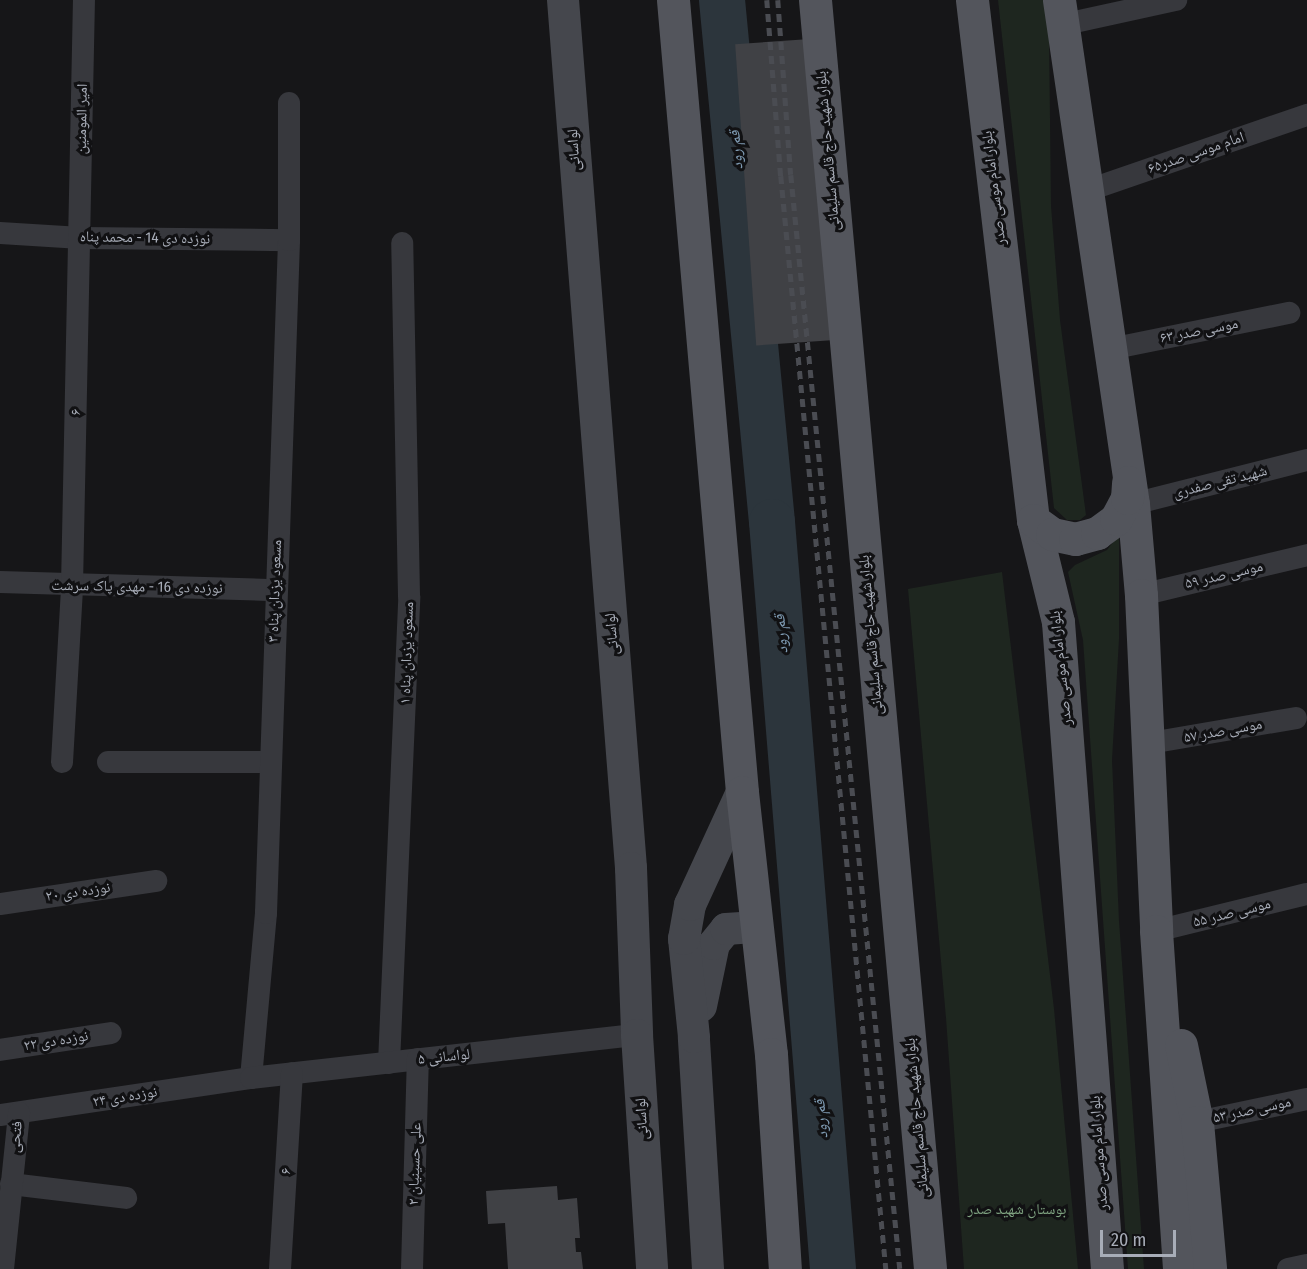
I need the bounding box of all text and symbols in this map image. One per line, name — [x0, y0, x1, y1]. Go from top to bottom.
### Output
street label: بلوار شهید حاج قاسم سلیمانی — [812, 70, 844, 232]
street label: امیر المومنین — [72, 83, 92, 155]
street label: لواسانی — [564, 128, 584, 172]
street label: امام موسی صدر۶۵ — [1145, 128, 1247, 178]
water label: قم رود — [725, 130, 747, 170]
street label: بلوار امام موسی صدر — [978, 130, 1010, 246]
street label: نوزده دی 14 - محمد پناه — [80, 228, 210, 248]
street label: موسی صدر ۶۳ — [1158, 315, 1240, 347]
street label: ۶ — [67, 408, 85, 416]
street label: شهید تقی صفدری — [1171, 462, 1269, 502]
street label: ۳ مسعود یزدان پناه — [264, 539, 286, 643]
street label: بلوار شهید حاج قاسم سلیمانی — [855, 554, 887, 716]
street label: موسی صدر ۵۹ — [1183, 557, 1265, 593]
street label: نوزده دی 16 - مهدی پاک سرشت — [51, 577, 223, 597]
street label: ۱ مسعود یزدان پناه — [396, 601, 418, 705]
street label: بلوار امام موسی صدر — [1046, 610, 1076, 726]
street label: لواسانی — [601, 612, 623, 656]
water label: قم رود — [770, 614, 792, 654]
street label: موسی صدر ۵۷ — [1182, 715, 1264, 747]
street label: نوزده دی ۲۰ — [44, 879, 112, 905]
street label: موسی صدر ۵۵ — [1191, 895, 1273, 931]
street label: نوزده دی ۲۲ — [22, 1027, 90, 1055]
street label: بلوار شهید حاج قاسم سلیمانی — [901, 1037, 933, 1199]
street label: لواسانی ۵ — [417, 1045, 471, 1069]
street label: نوزده دی ۲۴ — [91, 1083, 159, 1111]
street label: موسی صدر ۵۳ — [1211, 1093, 1293, 1127]
street label: بلوار امام موسی صدر — [1086, 1095, 1112, 1211]
street label: لواسانی — [632, 1097, 652, 1141]
water label: قم رود — [810, 1099, 832, 1139]
street label: فتحی — [5, 1120, 27, 1154]
street label: ۲ علی حسینیان — [405, 1122, 425, 1206]
street label: ۶ — [277, 1167, 295, 1175]
park label: بوستان شهید صدر — [968, 1201, 1066, 1219]
scale bar — [1103, 1218, 1180, 1256]
text: 20 m — [1111, 1229, 1146, 1251]

